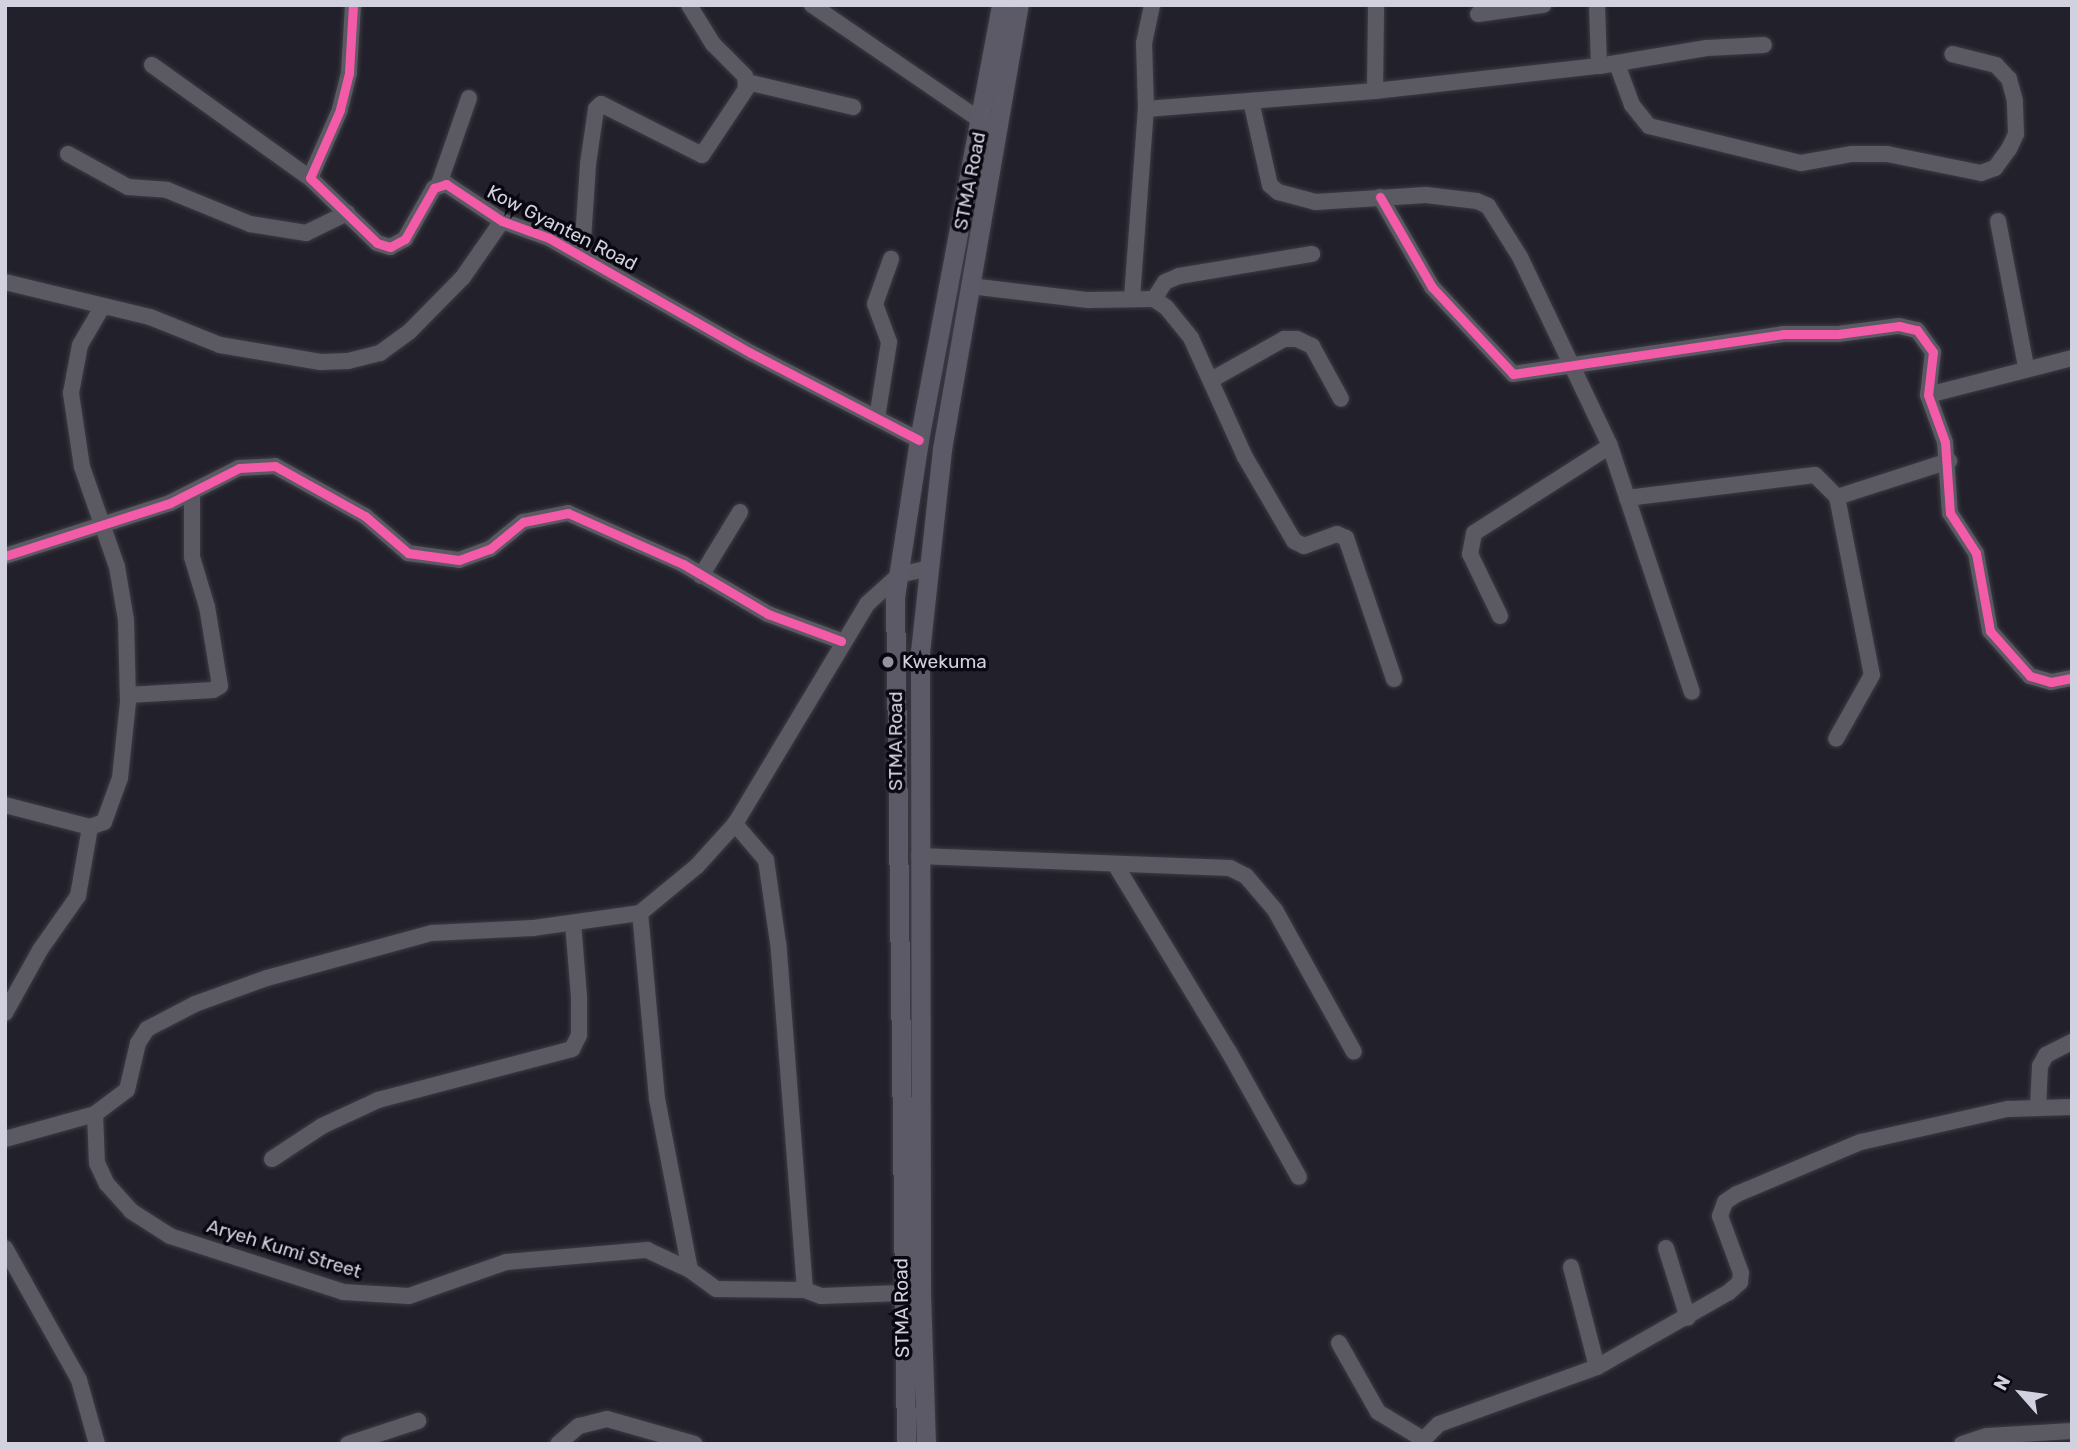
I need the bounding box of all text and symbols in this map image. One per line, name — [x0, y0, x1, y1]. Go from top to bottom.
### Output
street label: STMA Road — [949, 130, 991, 232]
street label: Kow Gyanten Road — [483, 180, 641, 276]
place label: Kwekuma — [902, 651, 987, 673]
marker: Kwekuma — [880, 654, 896, 670]
street label: STMA Road — [885, 691, 907, 791]
street label: Aryeh Kumi Street — [204, 1215, 364, 1283]
street label: STMA Road — [890, 1258, 914, 1358]
north arrow — [1986, 1358, 2056, 1428]
text: N — [1989, 1371, 2015, 1394]

